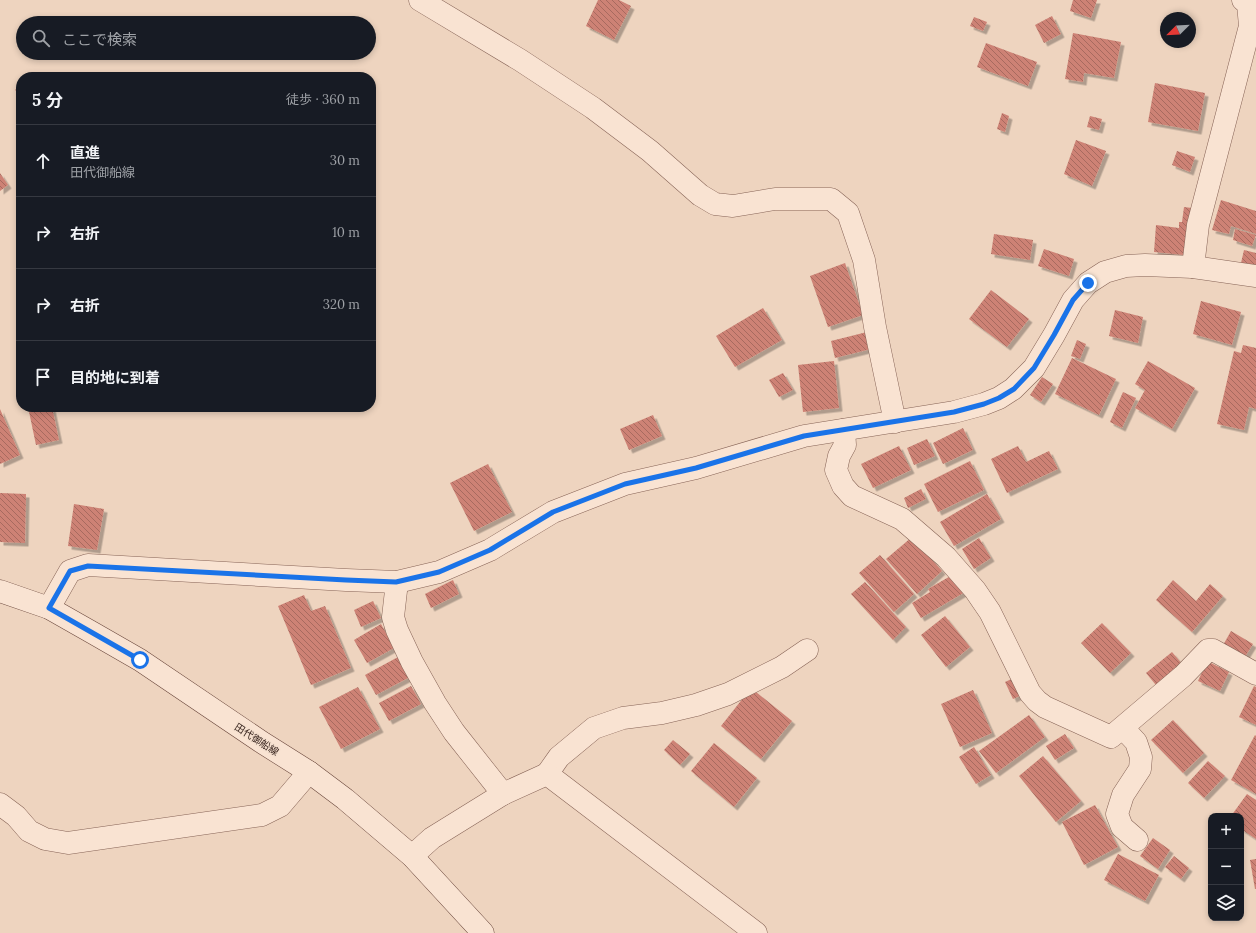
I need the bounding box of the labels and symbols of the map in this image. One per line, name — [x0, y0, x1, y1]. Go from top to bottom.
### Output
north arrow — [1160, 12, 1196, 48]
route end — [1079, 274, 1097, 292]
route start — [131, 651, 149, 669]
street label: 田代御船線 — [232, 720, 281, 758]

